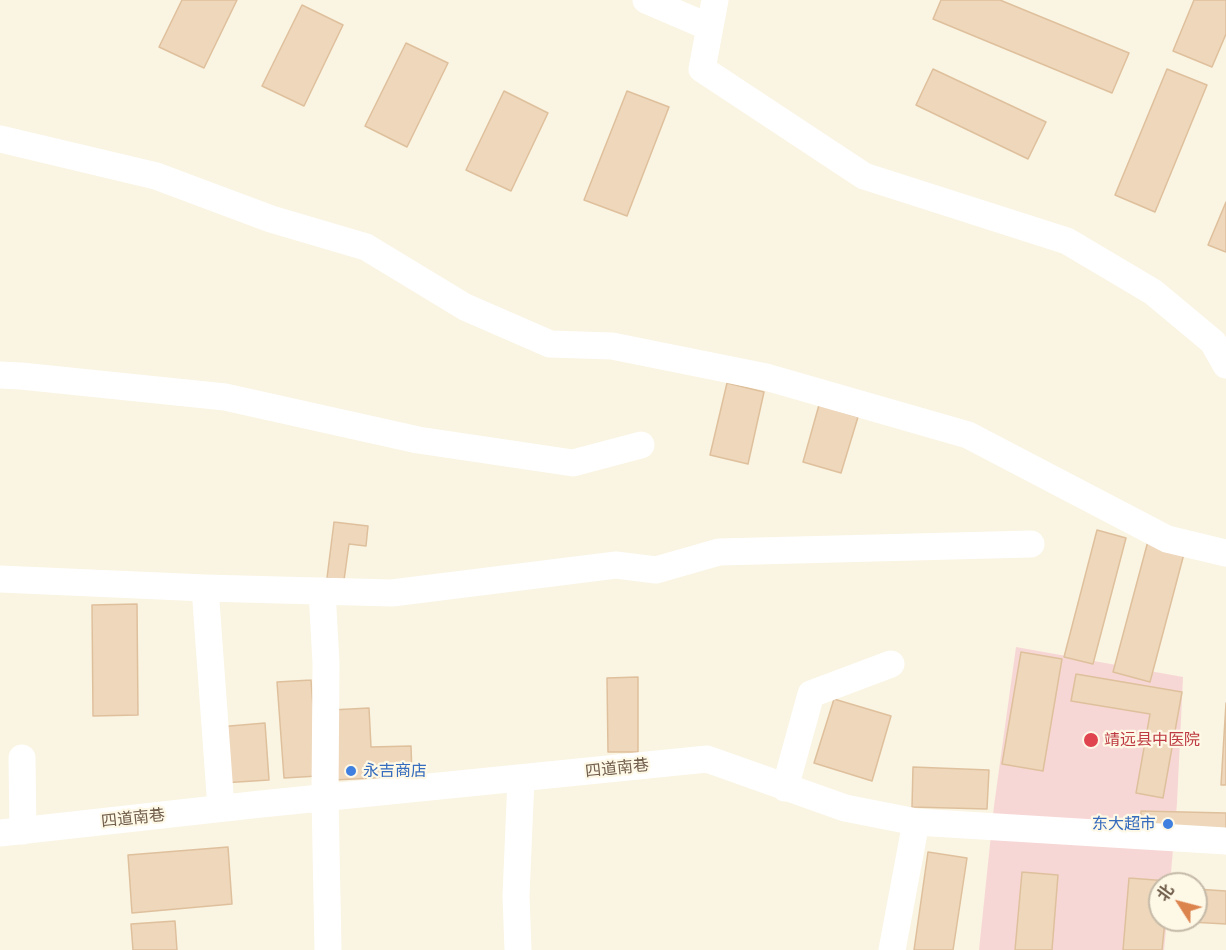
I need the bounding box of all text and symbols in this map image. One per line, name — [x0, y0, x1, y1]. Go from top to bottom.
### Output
place label: 靖远县中医院 — [1104, 730, 1200, 750]
marker: 靖远县中医院 — [1082, 731, 1100, 749]
street label: 四道南巷 — [584, 755, 650, 781]
place label: 永吉商店 — [363, 761, 427, 781]
marker: 永吉商店 — [344, 764, 358, 778]
street label: 四道南巷 — [100, 805, 166, 831]
place label: 东大超市 — [1092, 814, 1156, 834]
marker: 东大超市 — [1161, 817, 1175, 831]
north arrow — [1148, 872, 1208, 932]
text: 北 — [1152, 880, 1177, 904]

